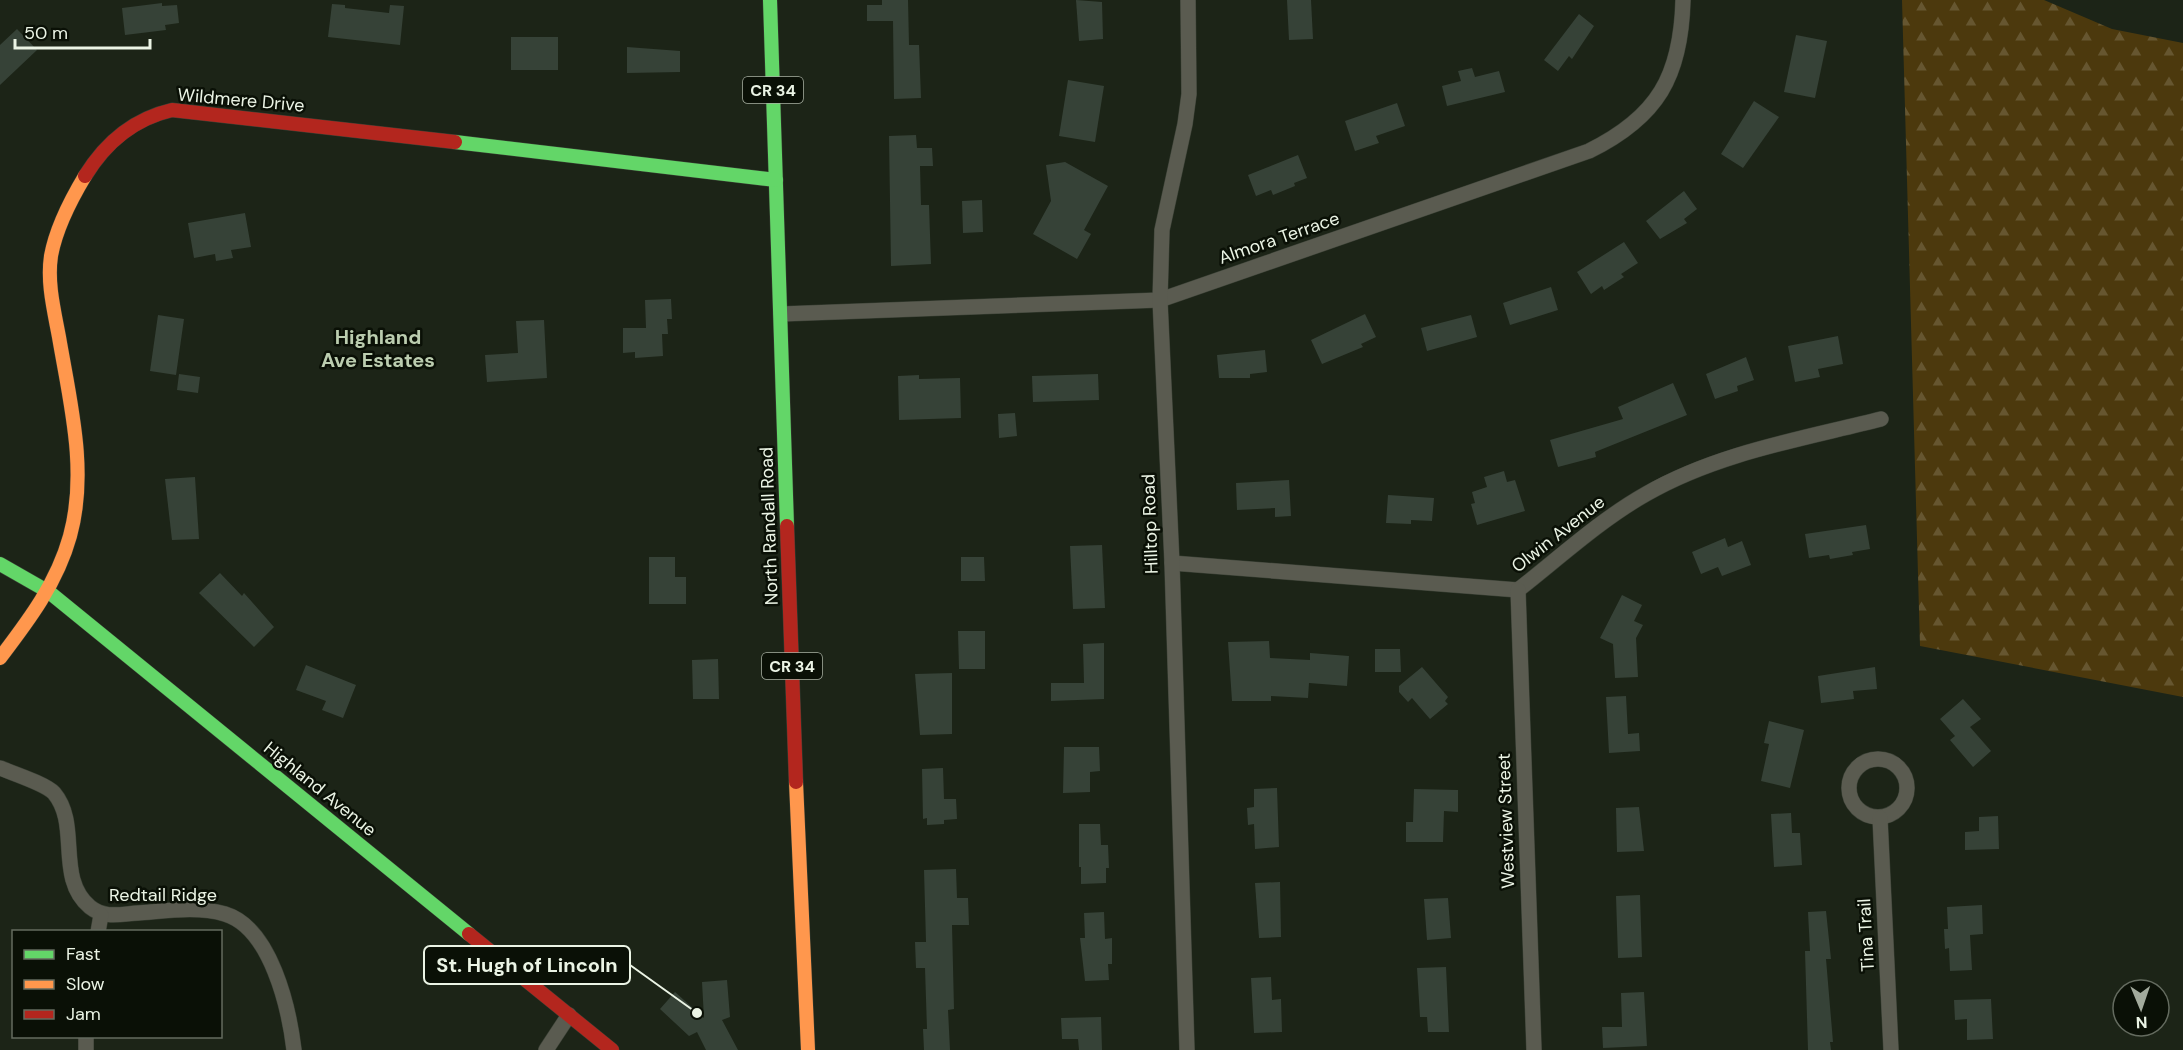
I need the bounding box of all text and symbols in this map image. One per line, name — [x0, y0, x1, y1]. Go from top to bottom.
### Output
scale bar — [15, 12, 150, 50]
text: 50 m — [24, 21, 68, 45]
road number: CR 34 — [743, 77, 803, 103]
street label: Wildmere Drive — [177, 82, 305, 118]
street label: Almora Terrace — [1215, 206, 1343, 270]
district label: Highland Ave Estates — [321, 324, 435, 373]
street label: North Randall Road — [754, 446, 784, 606]
street label: Hilltop Road — [1136, 474, 1164, 574]
street label: Olwin Avenue — [1506, 490, 1610, 578]
road number: CR 34 — [762, 653, 822, 679]
street label: Highland Avenue — [259, 736, 381, 842]
street label: Westview Street — [1492, 753, 1520, 889]
street label: Redtail Ridge — [109, 883, 217, 907]
street label: Tina Trail — [1852, 898, 1880, 972]
legend — [12, 930, 222, 1038]
text: Fast — [66, 942, 101, 966]
callout: St. Hugh of Lincoln — [424, 946, 630, 984]
text: St. Hugh of Lincoln — [436, 952, 618, 978]
text: Slow — [66, 972, 105, 996]
north arrow — [2111, 978, 2171, 1038]
text: Jam — [66, 1002, 101, 1026]
text: N — [2135, 1012, 2148, 1033]

